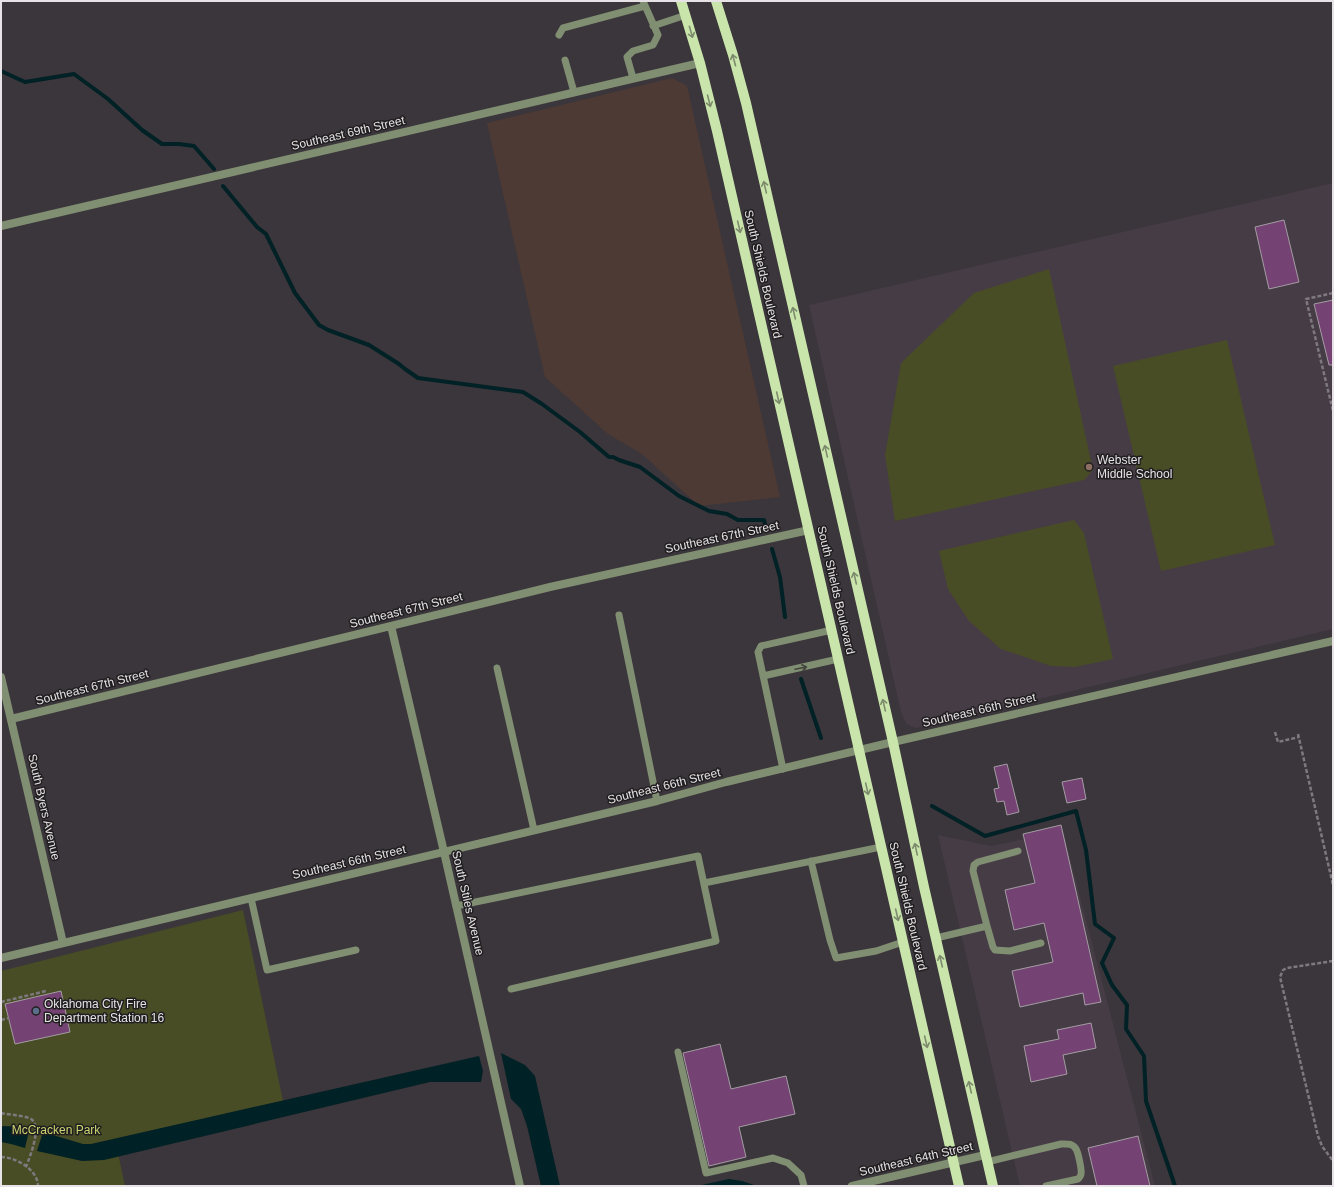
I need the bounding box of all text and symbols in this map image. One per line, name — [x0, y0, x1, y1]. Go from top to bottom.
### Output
one-way arrow — [688, 25, 695, 38]
one-way arrow — [730, 54, 737, 67]
one-way arrow — [706, 94, 714, 107]
street label: Southeast 69th Street — [290, 113, 407, 153]
one-way arrow — [760, 180, 768, 193]
street label: South Shields Boulevard — [741, 208, 785, 340]
one-way arrow — [735, 220, 743, 233]
one-way arrow — [789, 307, 797, 320]
one-way arrow — [775, 392, 783, 405]
one-way arrow — [821, 445, 829, 458]
place label: Webster Middle School — [1097, 453, 1172, 481]
marker: Webster Middle School — [1084, 462, 1094, 472]
street label: Southeast 67th Street — [664, 518, 781, 556]
street label: South Shields Boulevard — [814, 524, 858, 656]
one-way arrow — [850, 572, 858, 585]
street label: Southeast 67th Street — [348, 589, 465, 631]
one-way arrow — [794, 663, 807, 671]
street label: Southeast 67th Street — [34, 666, 151, 708]
street label: Southeast 66th Street — [921, 690, 1038, 730]
one-way arrow — [879, 698, 887, 711]
street label: South Byers Avenue — [25, 753, 63, 862]
street label: Southeast 66th Street — [606, 765, 723, 807]
one-way arrow — [864, 782, 872, 795]
street label: South Shields Boulevard — [886, 840, 930, 972]
street label: Southeast 66th Street — [291, 842, 408, 882]
one-way arrow — [912, 843, 920, 856]
street label: South Stiles Avenue — [449, 849, 487, 957]
one-way arrow — [893, 908, 901, 921]
one-way arrow — [937, 954, 945, 967]
place label: Oklahoma City Fire Department Station 16 — [44, 997, 164, 1025]
marker: Oklahoma City Fire Department Station 16 — [31, 1006, 41, 1016]
one-way arrow — [923, 1035, 930, 1048]
one-way arrow — [966, 1081, 974, 1094]
park label: McCracken Park — [12, 1123, 101, 1137]
street label: Southeast 64th Street — [858, 1139, 975, 1179]

